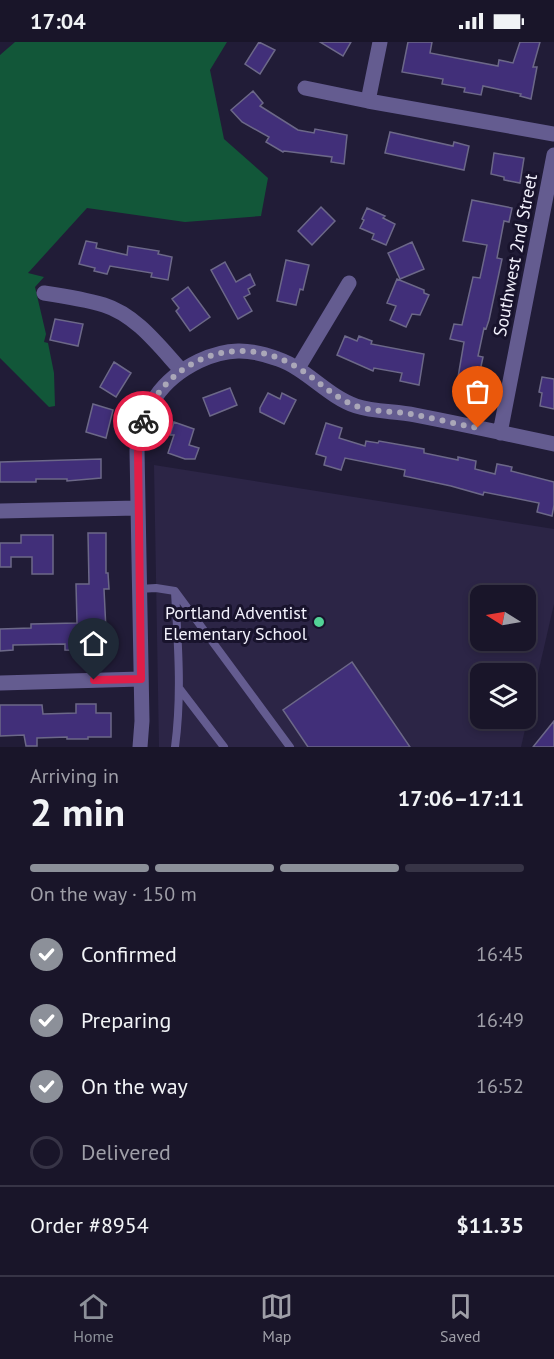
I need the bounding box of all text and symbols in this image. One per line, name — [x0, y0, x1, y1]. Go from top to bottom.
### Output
text: 17:04 — [30, 7, 86, 35]
street label: Southwest 2nd Street — [488, 172, 542, 338]
pin — [452, 366, 503, 428]
icon: bag — [461, 375, 494, 408]
courier — [113, 391, 173, 451]
icon: bike — [127, 405, 160, 438]
north arrow — [470, 585, 536, 651]
map controls — [470, 585, 536, 729]
place label: Portland Adventist Elementary School — [164, 601, 308, 645]
marker: Portland Adventist Elementary School — [312, 615, 326, 629]
pin — [68, 618, 119, 680]
icon: home — [77, 627, 110, 660]
button: layers — [470, 663, 536, 729]
text: Arriving in — [30, 763, 119, 789]
text: 17:06–17:11 — [398, 784, 524, 812]
text: 2 min — [30, 786, 125, 837]
text: On the way · 150 m — [30, 881, 197, 907]
icon: check — [30, 938, 63, 971]
text: Confirmed — [81, 940, 177, 968]
text: 16:45 — [476, 941, 524, 967]
icon: check — [30, 1004, 63, 1037]
text: Preparing — [81, 1006, 171, 1034]
text: 16:49 — [476, 1007, 524, 1033]
icon: check — [30, 1070, 63, 1103]
text: On the way — [81, 1072, 188, 1100]
text: 16:52 — [476, 1073, 524, 1099]
text: Delivered — [81, 1138, 171, 1166]
text: Order #8954 — [30, 1211, 149, 1239]
text: $11.35 — [456, 1211, 524, 1239]
tab: Home — [73, 1290, 114, 1346]
tab: Map — [260, 1290, 293, 1346]
tab: Saved — [440, 1290, 481, 1346]

